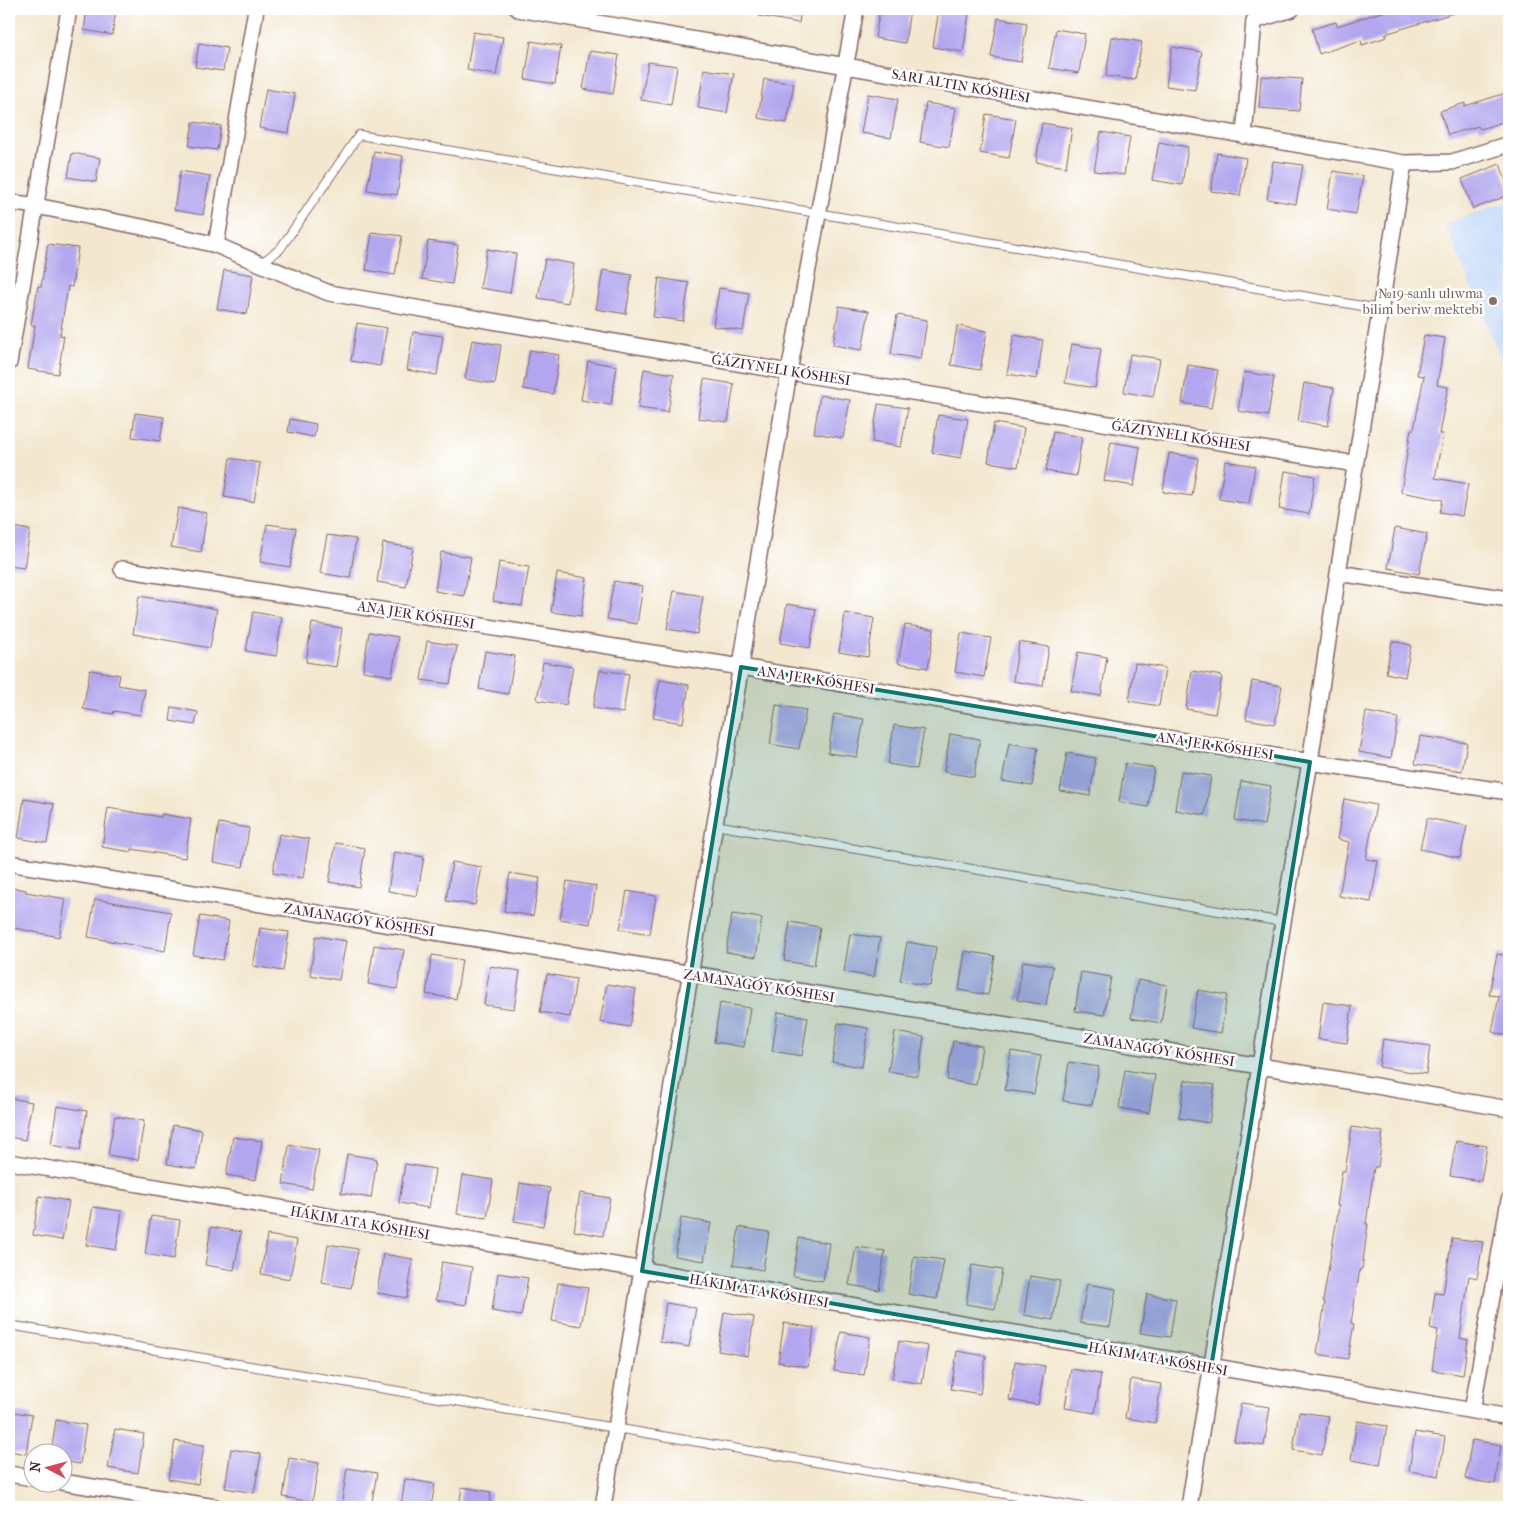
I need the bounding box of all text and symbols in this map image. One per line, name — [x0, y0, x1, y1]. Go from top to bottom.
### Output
street label: SARI ALTIN KÓSHESI — [890, 64, 1032, 107]
place label: №19-sanlı ulıwma bilim beriw mektebi — [1361, 285, 1484, 318]
marker: №19-sanlı ulıwma bilim beriw mektebi — [1487, 295, 1499, 307]
street label: ǴÁZIYNELI KÓSHESI — [710, 350, 852, 389]
street label: ǴÁZIYNELI KÓSHESI — [1110, 416, 1252, 455]
street label: ANA JER KÓSHESI — [355, 596, 477, 633]
street label: ANA JER KÓSHESI — [755, 661, 877, 698]
street label: ANA JER KÓSHESI — [1154, 727, 1276, 764]
street label: ZAMANAGÓY KÓSHESI — [282, 899, 437, 940]
street label: ZAMANAGÓY KÓSHESI — [682, 965, 837, 1006]
street label: ZAMANAGÓY KÓSHESI — [1082, 1029, 1237, 1070]
street label: HÁKIM ATA KÓSHESI — [289, 1201, 432, 1244]
street label: HÁKIM ATA KÓSHESI — [688, 1269, 831, 1312]
street label: HÁKIM ATA KÓSHESI — [1087, 1337, 1230, 1380]
north arrow — [22, 1444, 72, 1494]
text: N — [27, 1460, 45, 1473]

